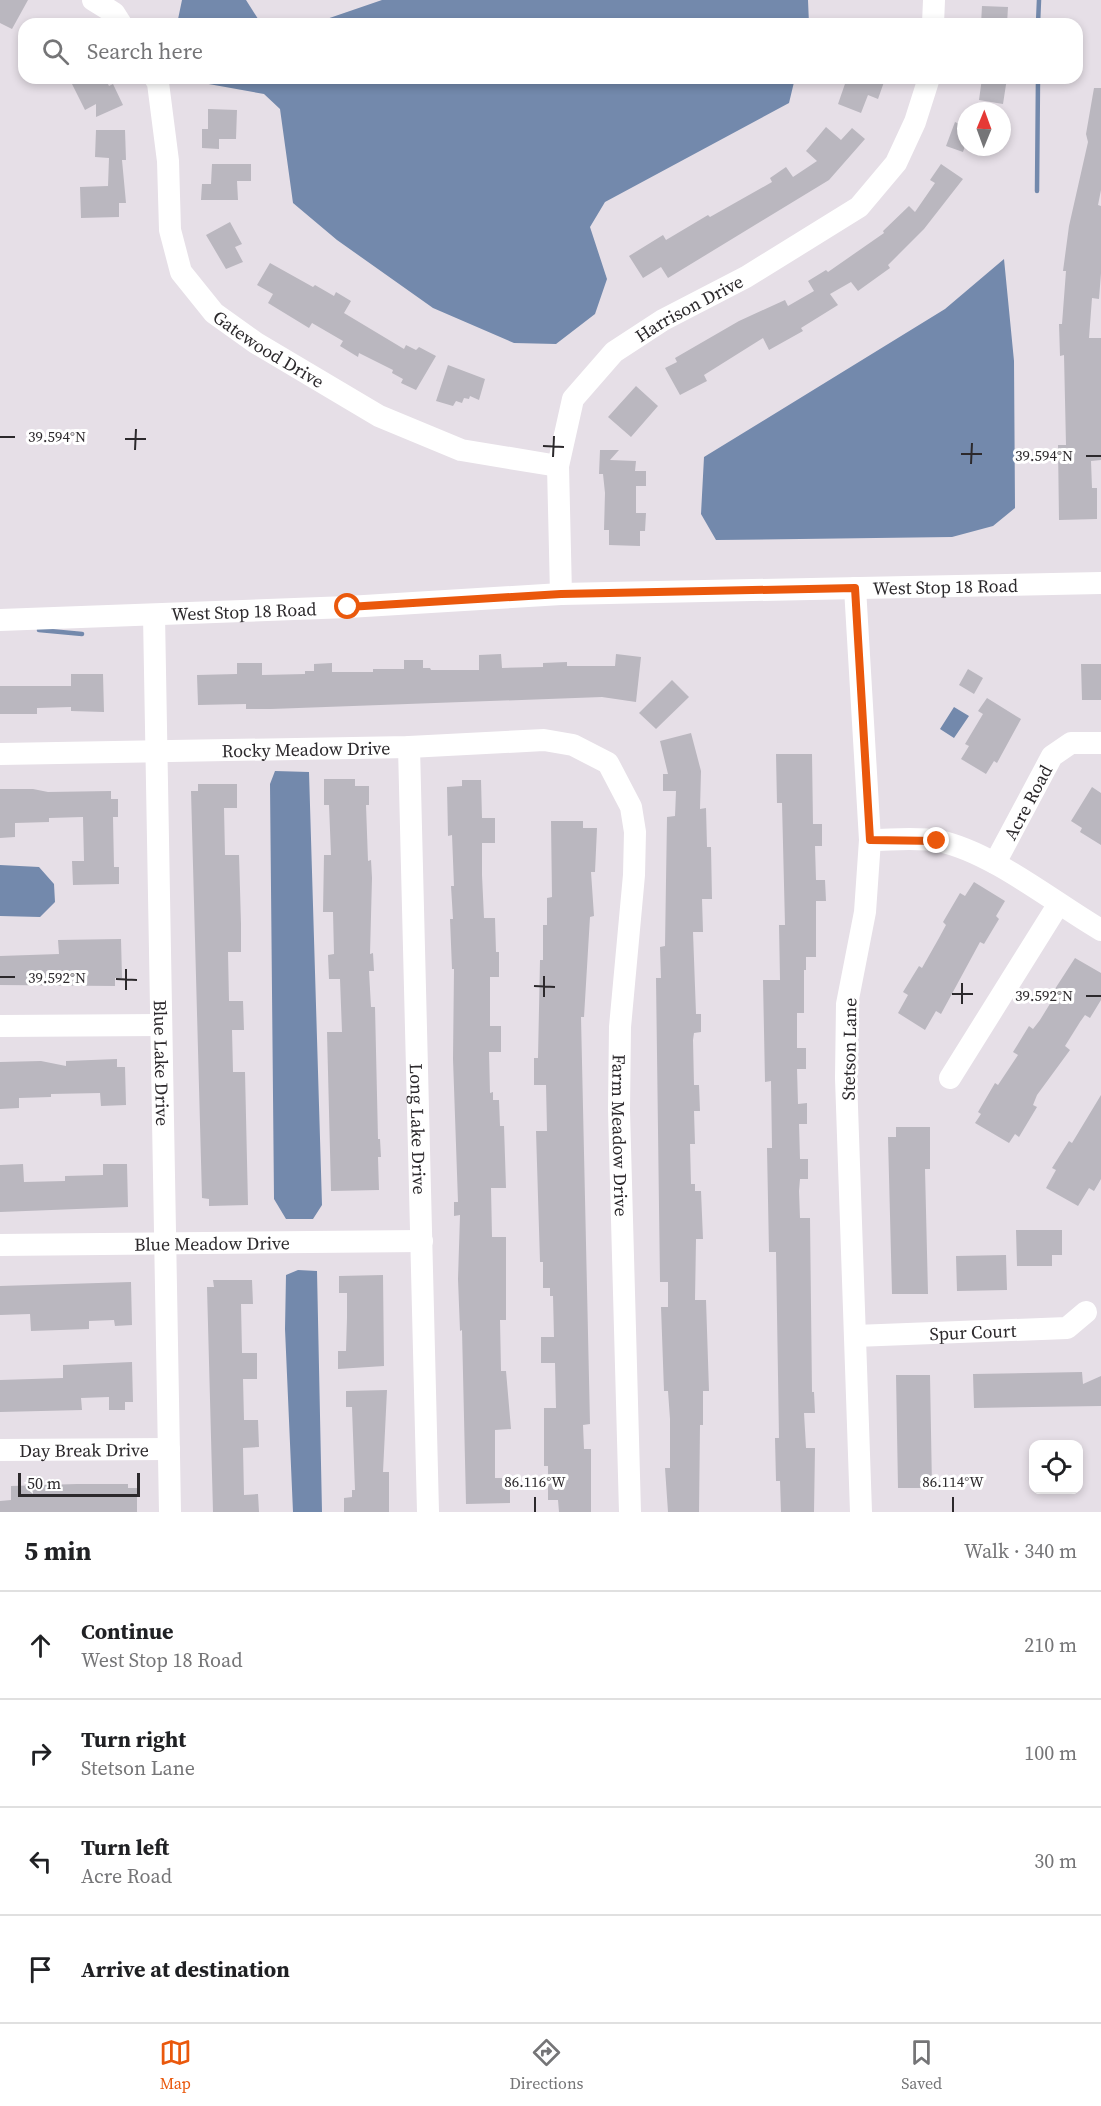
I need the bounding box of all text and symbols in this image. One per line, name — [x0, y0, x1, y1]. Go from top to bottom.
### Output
search box — [18, 18, 1083, 84]
icon: search — [39, 35, 72, 68]
text: Search here — [87, 36, 203, 66]
north arrow — [957, 102, 1011, 156]
street label: Harrison Drive — [630, 268, 747, 348]
street label: Gatewood Drive — [208, 304, 329, 393]
text: 39.594°N — [28, 426, 86, 447]
text: 39.594°N — [1015, 445, 1073, 466]
street label: West Stop 18 Road — [872, 572, 1018, 600]
route start — [334, 593, 360, 619]
street label: West Stop 18 Road — [171, 596, 317, 626]
street label: Rocky Meadow Drive — [221, 735, 391, 763]
street label: Acre Road — [997, 760, 1058, 844]
route end — [923, 827, 949, 853]
text: 39.592°N — [28, 967, 86, 988]
text: 39.592°N — [1015, 985, 1073, 1006]
street label: Stetson Lane — [836, 997, 862, 1101]
street label: Blue Lake Drive — [148, 1000, 176, 1126]
street label: Farm Meadow Drive — [606, 1054, 634, 1217]
street label: Long Lake Drive — [404, 1063, 433, 1195]
street label: Blue Meadow Drive — [134, 1230, 290, 1256]
street label: Spur Court — [929, 1317, 1017, 1346]
street label: Day Break Drive — [19, 1437, 149, 1462]
map controls — [1029, 1440, 1083, 1494]
button: locate — [1029, 1440, 1083, 1494]
scale bar — [18, 1470, 140, 1498]
text: 86.116°W — [504, 1471, 566, 1492]
text: 86.114°W — [922, 1471, 984, 1492]
text: 50 m — [27, 1472, 61, 1494]
text: 5 min — [24, 1533, 91, 1569]
text: Walk · 340 m — [964, 1537, 1077, 1565]
text: Continue — [81, 1616, 174, 1646]
icon: ahead — [24, 1629, 57, 1662]
text: 210 m — [1024, 1631, 1077, 1659]
text: West Stop 18 Road — [81, 1646, 242, 1674]
text: Turn right — [81, 1724, 186, 1754]
icon: right — [24, 1737, 57, 1770]
text: 100 m — [1024, 1739, 1077, 1767]
text: Stetson Lane — [81, 1754, 195, 1782]
text: Turn left — [81, 1832, 169, 1862]
icon: left — [24, 1845, 57, 1878]
text: 30 m — [1034, 1847, 1077, 1875]
text: Acre Road — [81, 1862, 172, 1890]
icon: arrive — [24, 1953, 57, 1986]
text: Arrive at destination — [81, 1954, 290, 1984]
tab: Map — [159, 2036, 192, 2094]
tab: Directions — [509, 2036, 584, 2094]
tab: Saved — [901, 2036, 942, 2094]

